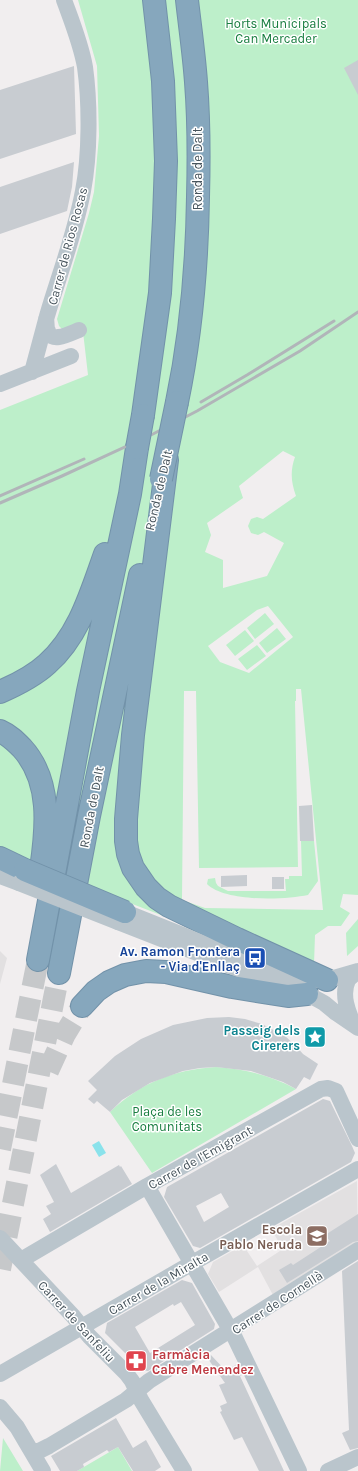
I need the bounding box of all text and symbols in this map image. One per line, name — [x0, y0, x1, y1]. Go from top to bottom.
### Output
park label: Horts Municipals Can Mercader — [225, 16, 327, 46]
street label: Ronda de Dalt — [190, 128, 205, 210]
street label: Carrer de Rios Rosas — [45, 185, 90, 307]
street label: Ronda de Dalt — [142, 448, 175, 532]
street label: Ronda de Dalt — [76, 765, 107, 849]
place label: Av. Ramon Frontera - Via d'Enllaç — [120, 944, 240, 974]
bus stop icon: Av. Ramon Frontera - Via d'Enllaç — [242, 945, 268, 971]
place label: Passeig dels Cirerers — [223, 1023, 300, 1053]
place icon: Passeig dels Cirerers — [302, 1024, 328, 1050]
park label: Plaça de les Comunitats — [132, 1104, 202, 1134]
street label: Carrer de l'Emigrant — [145, 1122, 255, 1192]
place label: Escola Pablo Neruda — [219, 1222, 302, 1252]
school or university icon: Escola Pablo Neruda — [304, 1223, 330, 1249]
street label: Carrer de la Miralta — [106, 1249, 211, 1318]
street label: Carrer de Cornellà — [229, 1267, 325, 1337]
street label: Carrer de Sanfeliu — [35, 1278, 118, 1365]
place label: Farmàcia Cabre Menendez — [152, 1347, 254, 1377]
pharmacy icon: Farmàcia Cabre Menendez — [123, 1348, 149, 1374]

